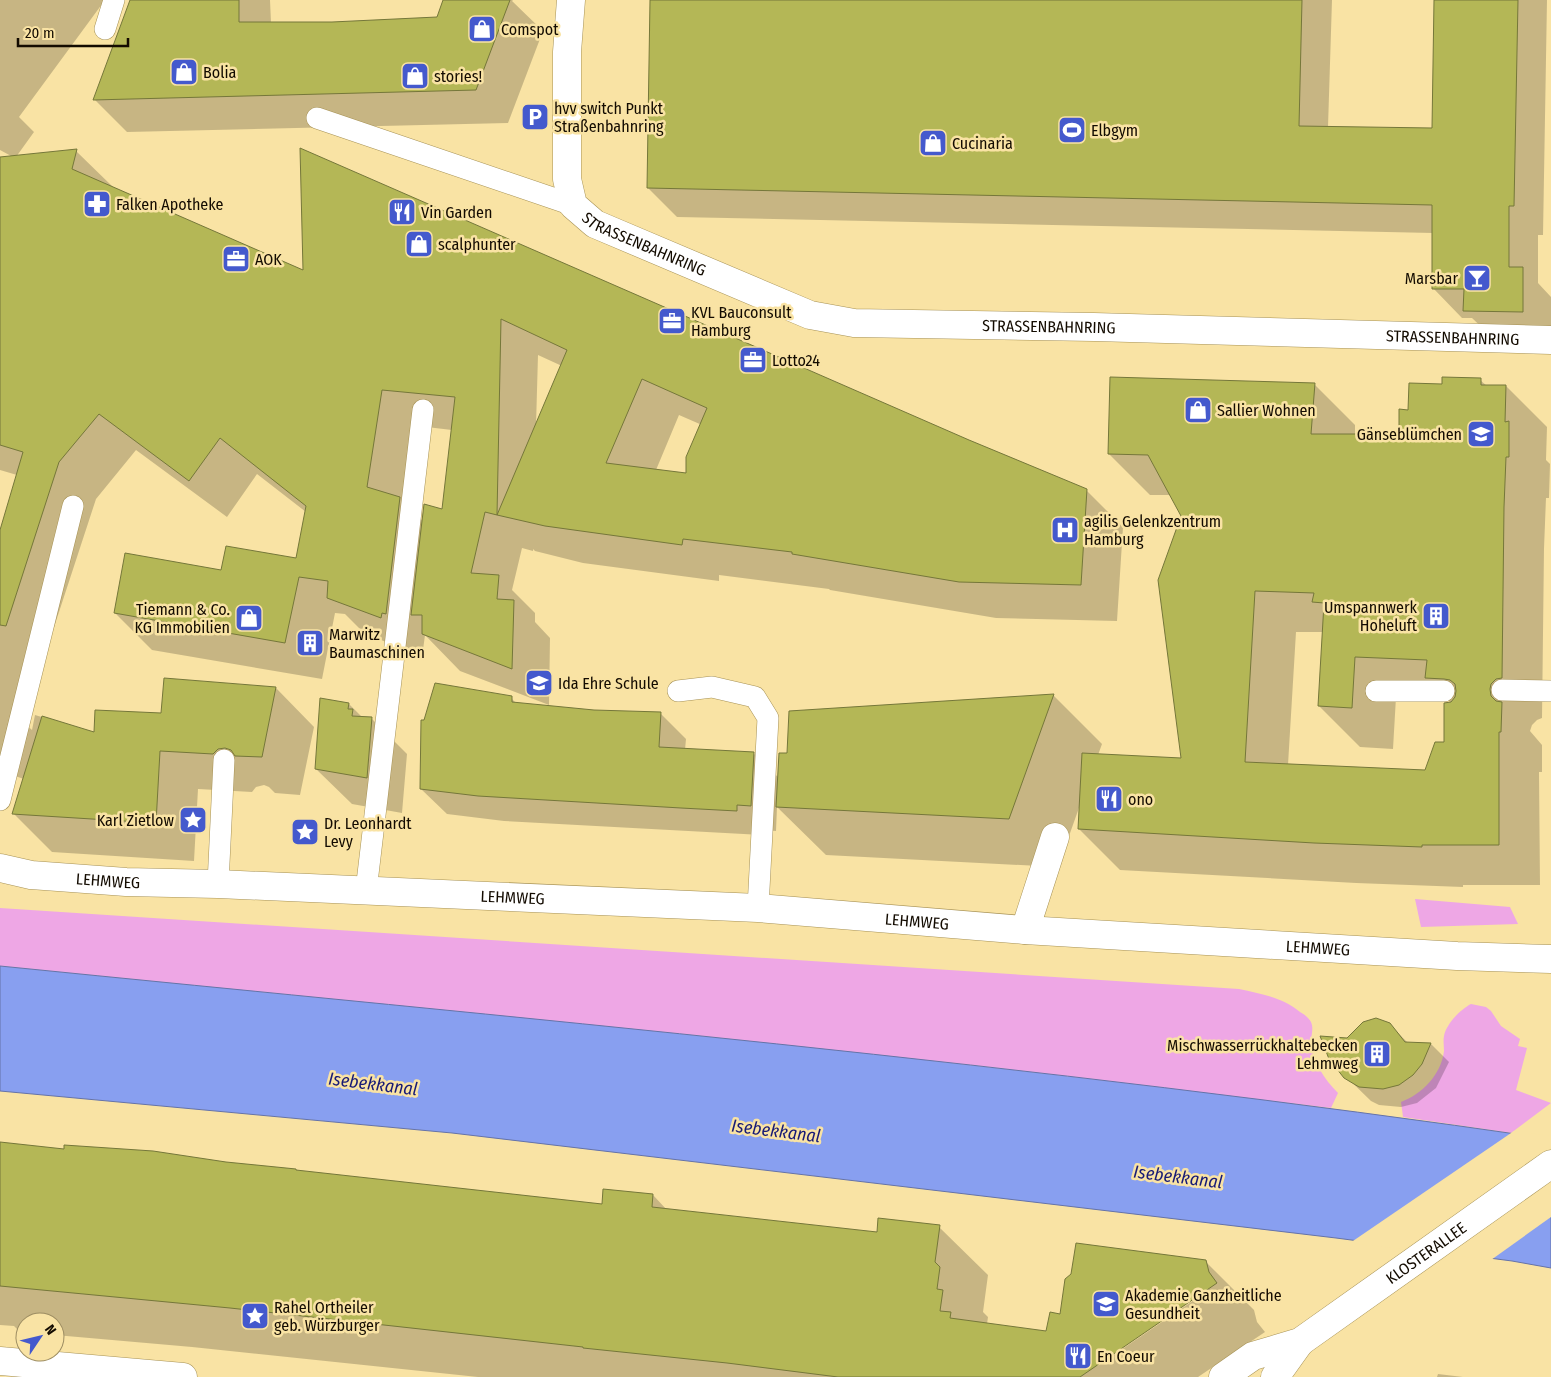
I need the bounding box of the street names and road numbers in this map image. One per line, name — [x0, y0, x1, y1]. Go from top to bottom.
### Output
street label: STRASSENBAHNRING — [578, 208, 709, 280]
street label: STRASSENBAHNRING — [982, 316, 1116, 338]
street label: STRASSENBAHNRING — [1386, 326, 1520, 349]
street label: LEHMWEG — [75, 869, 140, 892]
street label: LEHMWEG — [480, 887, 545, 909]
street label: LEHMWEG — [884, 909, 950, 934]
street label: LEHMWEG — [1285, 937, 1351, 960]
street label: KLOSTERALLEE — [1382, 1218, 1470, 1288]

